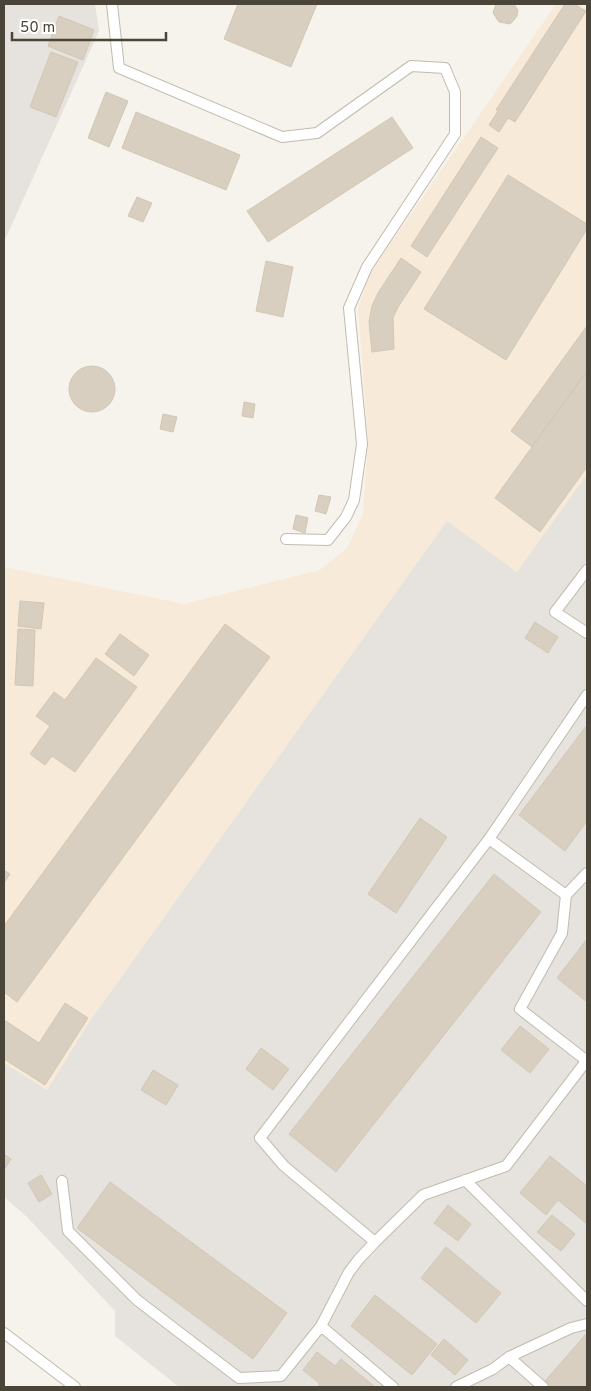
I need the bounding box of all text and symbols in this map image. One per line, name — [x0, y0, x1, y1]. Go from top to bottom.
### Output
scale bar — [12, 10, 166, 42]
text: 50 m — [20, 19, 55, 38]

